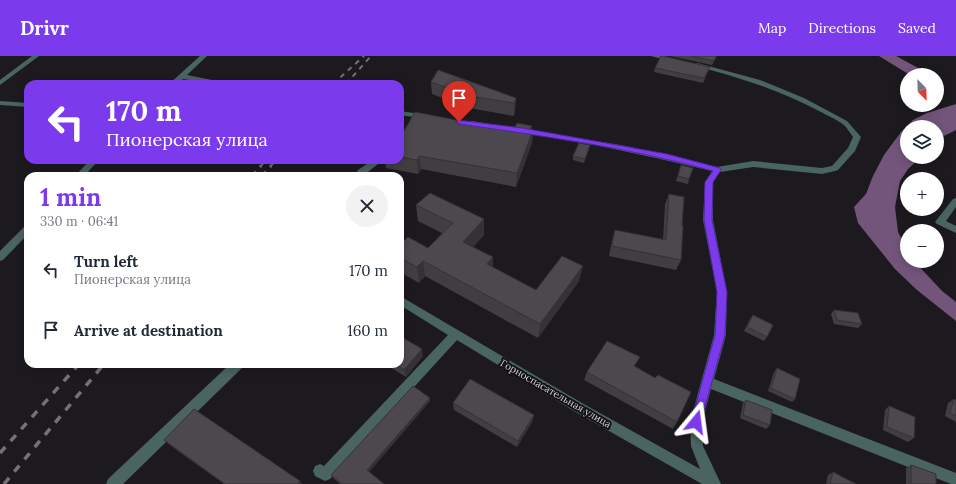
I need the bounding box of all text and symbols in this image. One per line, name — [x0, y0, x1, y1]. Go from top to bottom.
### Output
text: Drivr — [20, 16, 69, 40]
text: Map — [758, 19, 786, 37]
text: Directions — [808, 19, 876, 37]
text: Saved — [898, 19, 936, 37]
north arrow — [900, 68, 944, 112]
map controls — [900, 68, 944, 268]
pin — [442, 81, 476, 122]
icon: arrive — [448, 87, 470, 109]
text: 170 m — [106, 93, 181, 129]
icon: left — [40, 96, 92, 148]
button: layers — [900, 120, 944, 164]
text: Пионерская улица — [106, 128, 268, 151]
button: + — [900, 172, 944, 216]
text: 1 min — [40, 182, 101, 213]
button: close — [346, 185, 388, 227]
text: 330 m · 06:41 — [40, 213, 118, 230]
button: − — [900, 224, 944, 268]
text: Turn left — [74, 252, 138, 271]
icon: left — [40, 259, 62, 281]
text: 170 m — [349, 261, 388, 280]
text: Пионерская улица — [74, 271, 191, 288]
icon: arrive — [40, 319, 62, 341]
text: Arrive at destination — [74, 321, 223, 340]
text: 160 m — [347, 321, 388, 340]
street label: Горноспасательная улица — [498, 356, 614, 431]
position arrow — [675, 401, 717, 443]

